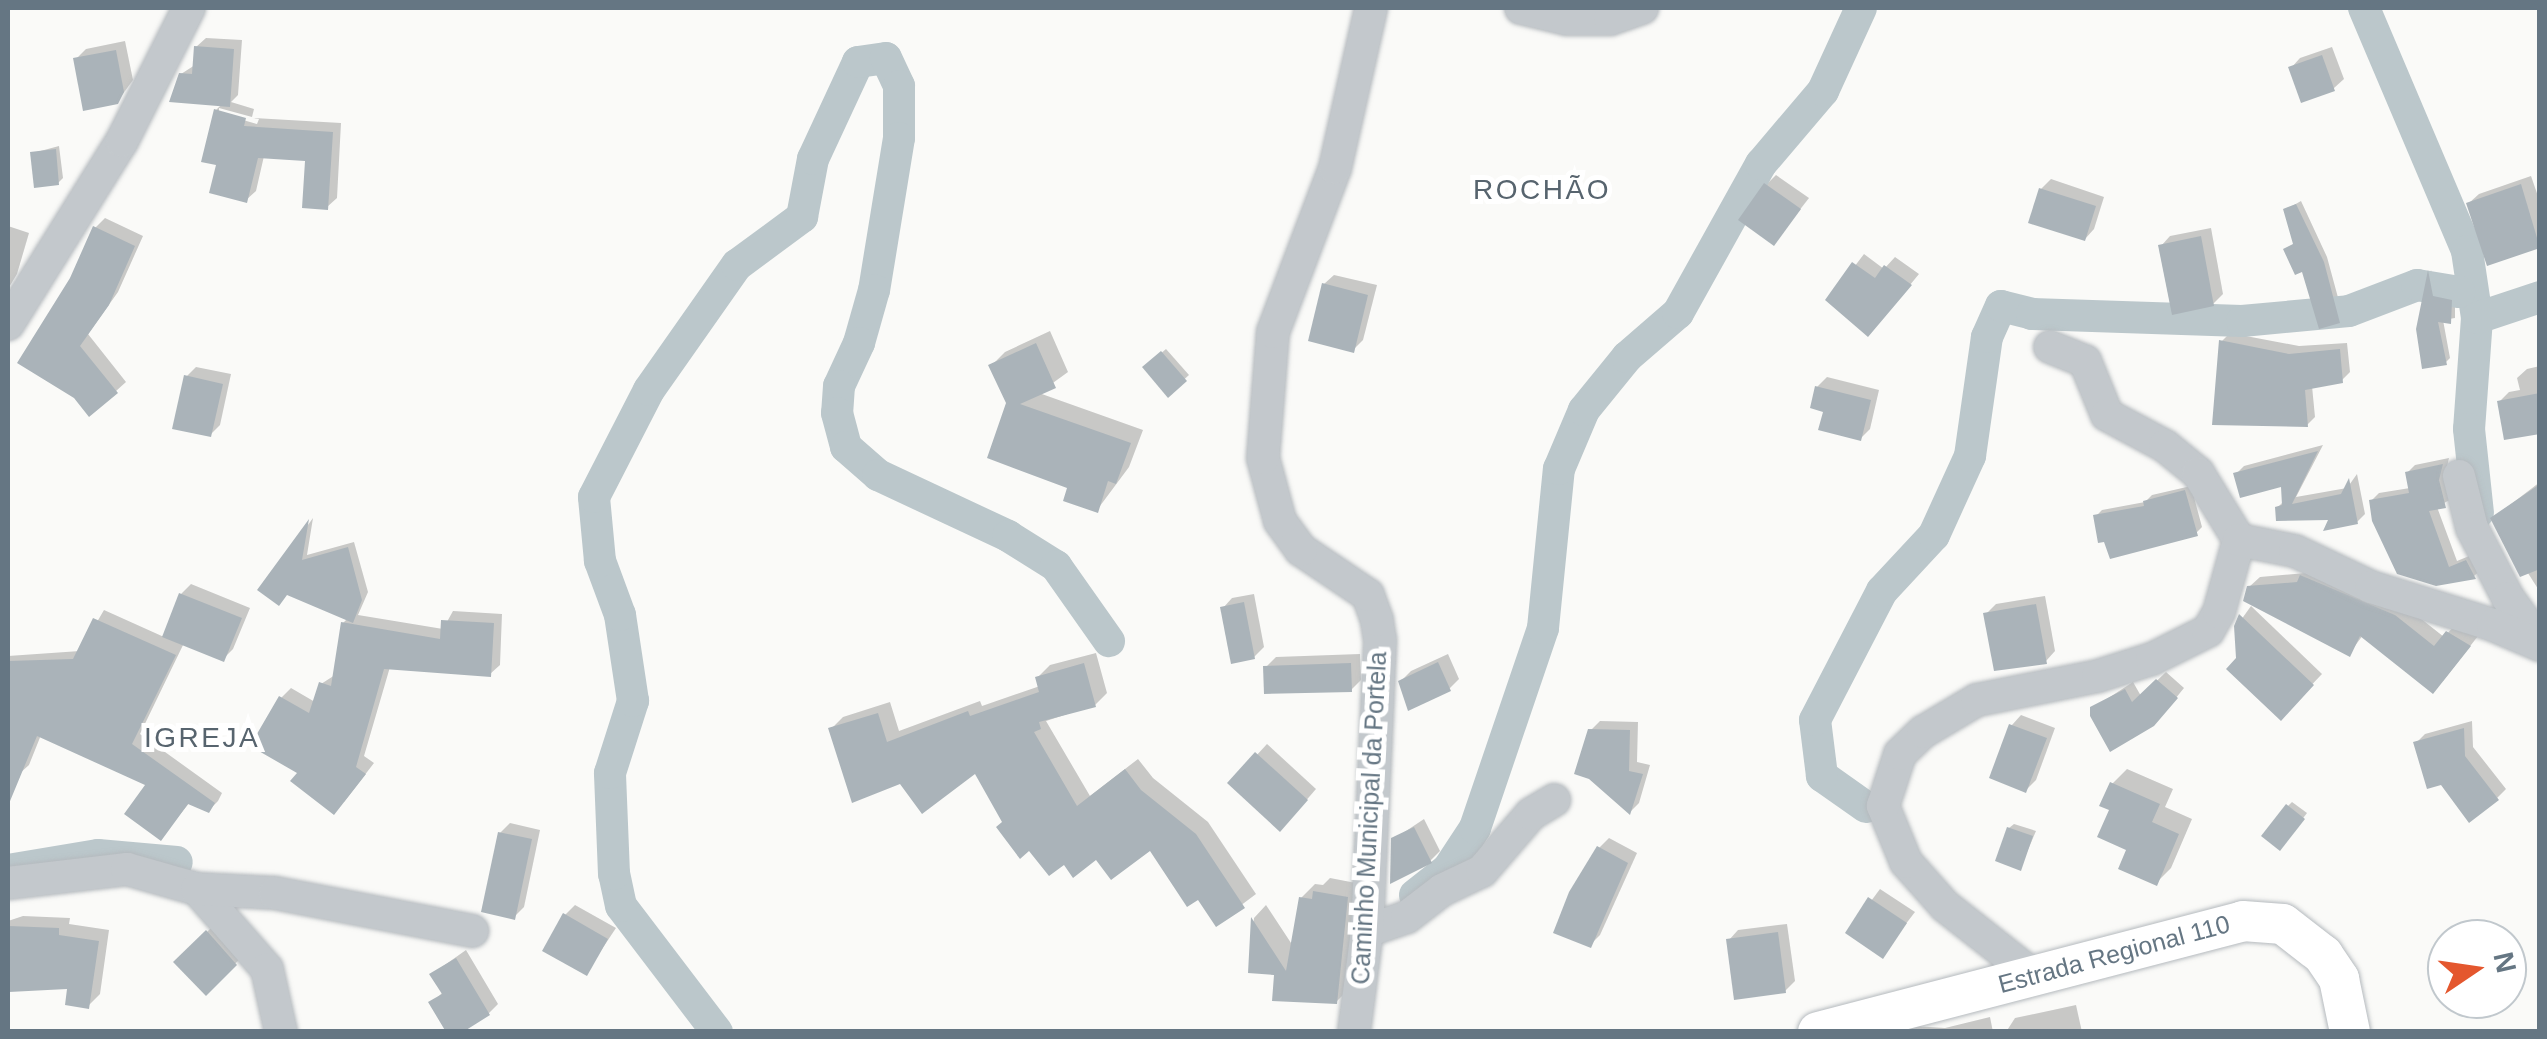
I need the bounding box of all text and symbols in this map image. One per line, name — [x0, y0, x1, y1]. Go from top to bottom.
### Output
district label: ROCHÃO — [1473, 173, 1611, 207]
street label: Caminho Municipal da Portela — [1345, 651, 1393, 985]
district label: IGREJA — [144, 721, 260, 755]
street label: Estrada Regional 110 — [1995, 909, 2233, 999]
north arrow — [2427, 919, 2527, 1019]
text: N — [2487, 949, 2522, 976]

